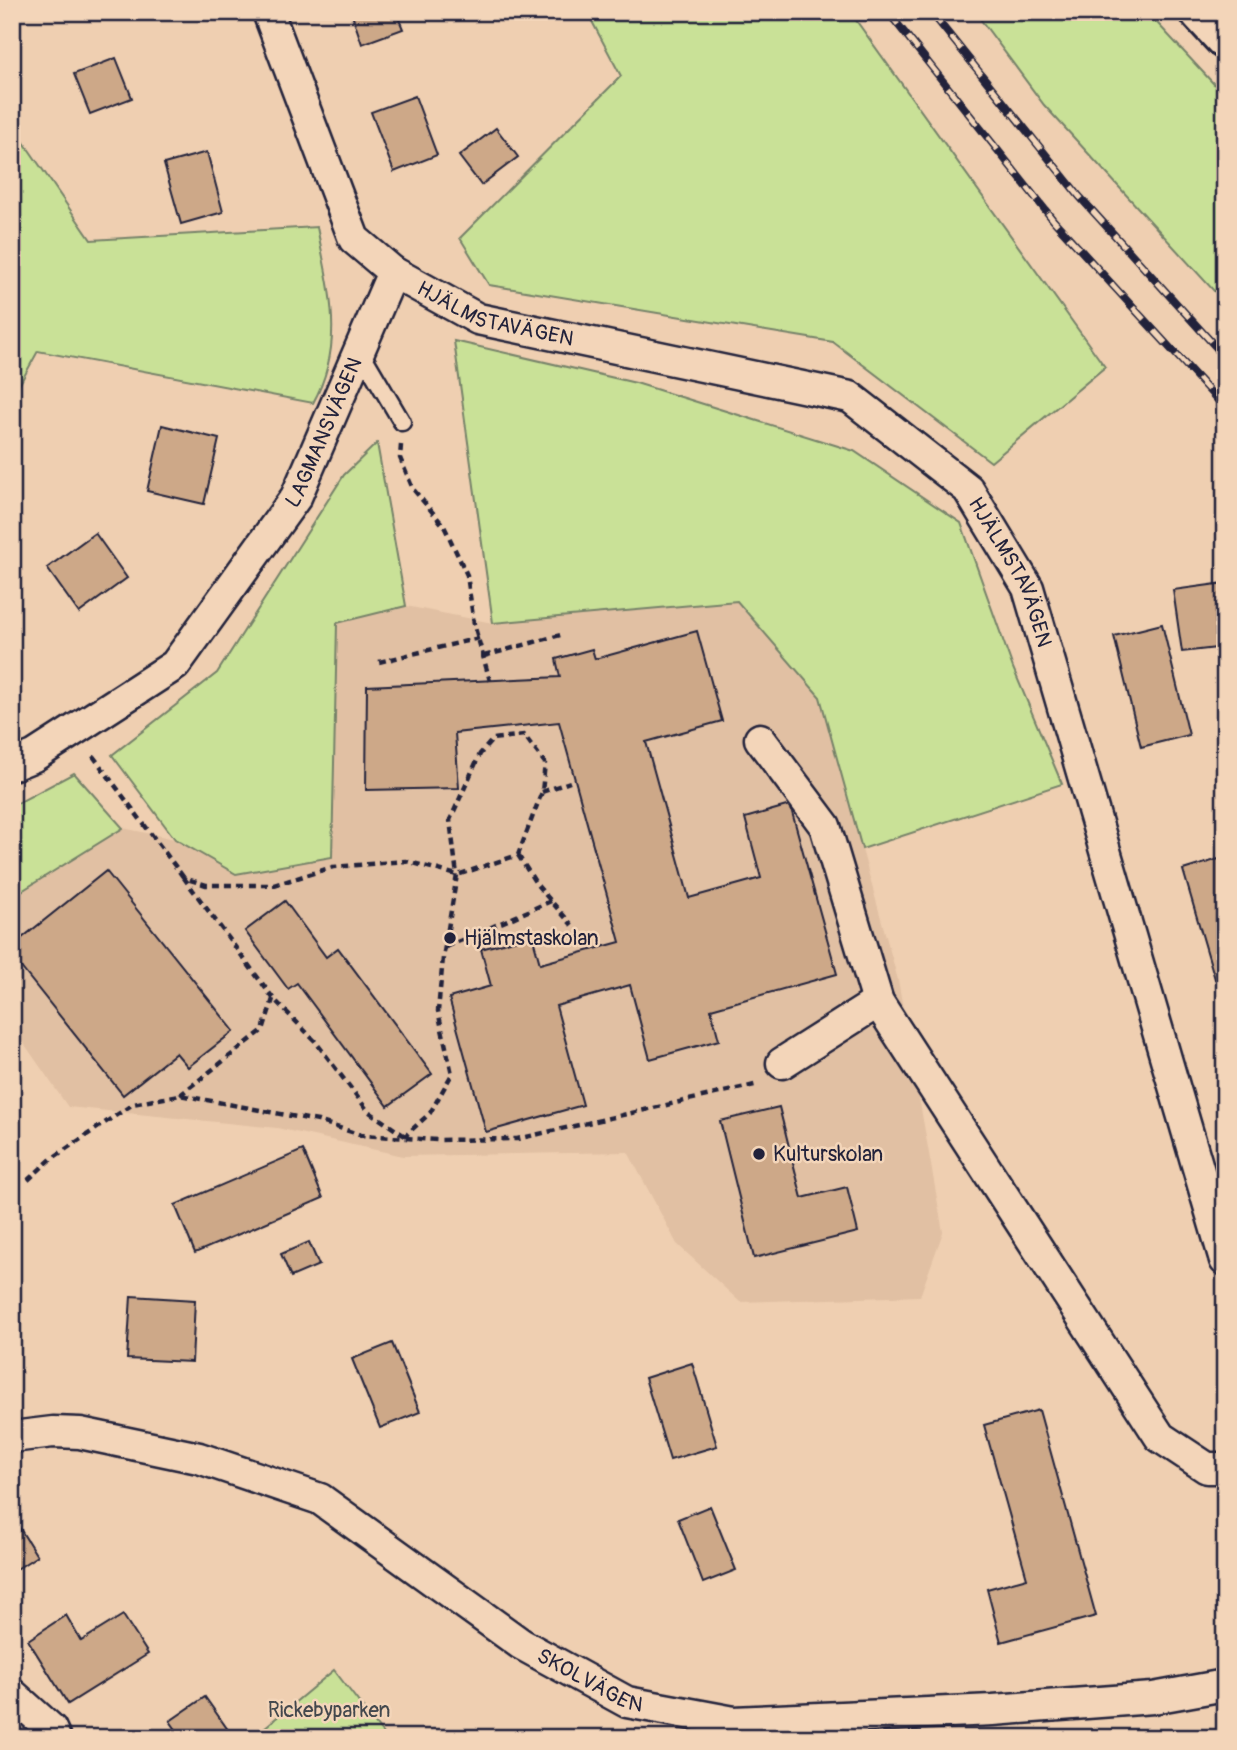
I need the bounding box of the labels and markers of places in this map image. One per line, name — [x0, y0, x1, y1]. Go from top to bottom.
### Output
place label: Hjälmstaskolan — [464, 925, 599, 952]
marker: Hjälmstaskolan — [442, 930, 458, 946]
place label: Kulturskolan — [773, 1141, 883, 1168]
marker: Kulturskolan — [751, 1146, 767, 1162]

